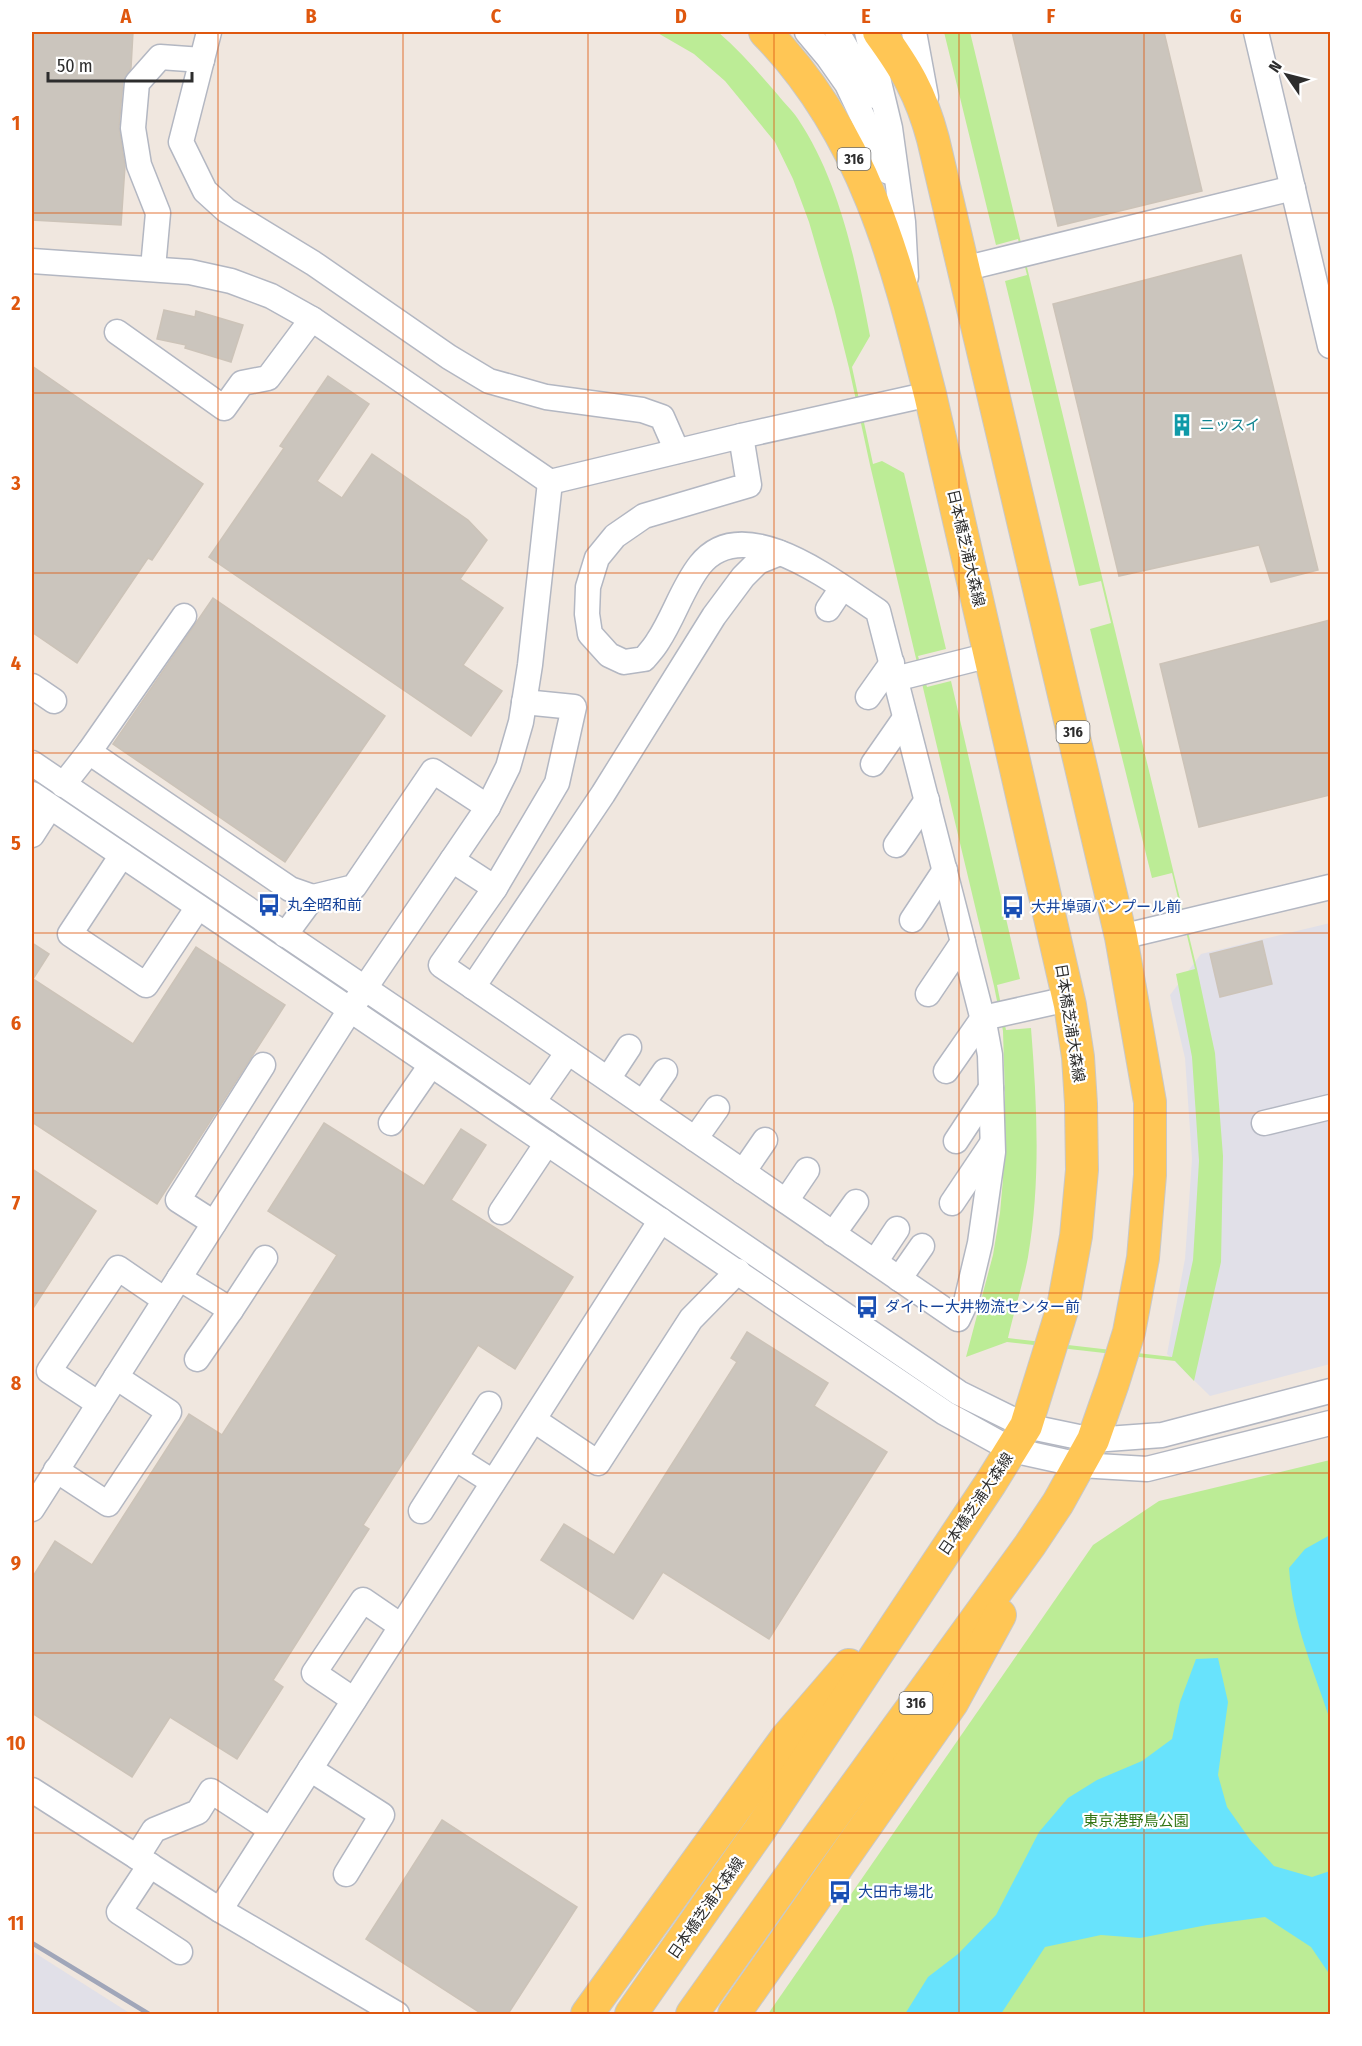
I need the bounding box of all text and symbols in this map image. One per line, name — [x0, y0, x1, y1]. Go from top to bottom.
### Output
text: A — [120, 4, 133, 28]
text: B — [305, 4, 317, 28]
text: C — [491, 4, 502, 28]
text: D — [675, 4, 687, 28]
text: E — [861, 4, 871, 28]
text: F — [1047, 4, 1056, 28]
text: G — [1230, 4, 1242, 28]
scale bar — [48, 45, 192, 83]
north arrow — [1257, 45, 1317, 105]
text: 50 m — [57, 55, 93, 77]
text: N — [1265, 57, 1286, 76]
text: 1 — [12, 111, 20, 135]
road number: 316 — [838, 148, 870, 170]
text: 2 — [10, 291, 21, 315]
building icon: ニッスイ — [1169, 412, 1195, 438]
place label: ニッスイ — [1200, 416, 1260, 434]
text: 3 — [10, 471, 21, 495]
street label: 日本橋芝浦大森線 — [944, 488, 988, 608]
text: 4 — [11, 651, 21, 675]
road number: 316 — [1056, 721, 1090, 743]
text: 5 — [11, 831, 21, 855]
bus stop icon: 丸全昭和前 — [256, 892, 282, 918]
bus stop icon: 大井埠頭バンプール前 — [1000, 894, 1026, 920]
place label: 丸全昭和前 — [287, 896, 362, 914]
place label: 大井埠頭バンプール前 — [1031, 898, 1181, 916]
street label: 日本橋芝浦大森線 — [1052, 962, 1088, 1084]
text: 6 — [11, 1011, 21, 1035]
text: 7 — [12, 1191, 21, 1215]
bus stop icon: ダイトー大井物流センター前 — [854, 1294, 880, 1320]
place label: ダイトー大井物流センター前 — [885, 1298, 1080, 1316]
text: 8 — [11, 1371, 22, 1395]
street label: 日本橋芝浦大森線 — [935, 1449, 1017, 1559]
text: 9 — [11, 1551, 21, 1575]
road number: 316 — [900, 1692, 932, 1714]
text: 10 — [6, 1731, 26, 1755]
park label: 東京港野鳥公園 — [1083, 1812, 1189, 1830]
street label: 日本橋芝浦大森線 — [664, 1854, 748, 1962]
bus stop icon: 大田市場北 — [827, 1879, 853, 1905]
place label: 大田市場北 — [858, 1883, 933, 1901]
text: 11 — [8, 1911, 24, 1935]

